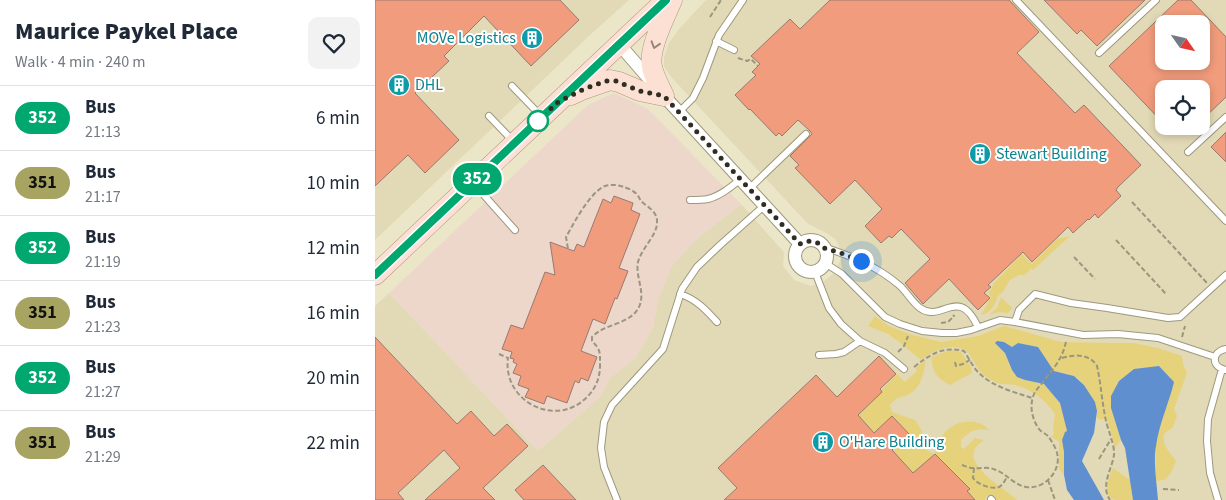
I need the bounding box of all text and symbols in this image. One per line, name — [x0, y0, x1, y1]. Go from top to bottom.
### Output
text: Maurice Paykel Place — [15, 14, 238, 49]
north arrow — [1155, 15, 1210, 70]
map controls — [1155, 15, 1210, 135]
button: heart — [308, 17, 360, 69]
building icon: MOVe Logistics — [520, 26, 544, 50]
place label: MOVe Logistics — [417, 27, 516, 49]
one-way arrow — [650, 41, 660, 49]
text: Walk · 4 min · 240 m — [15, 51, 146, 73]
building icon: DHL — [387, 73, 411, 97]
place label: DHL — [415, 74, 443, 96]
button: locate — [1155, 80, 1210, 135]
text: Bus — [85, 94, 116, 121]
text: 352 — [28, 105, 57, 130]
text: 6 min — [316, 105, 360, 132]
unlabelled marker — [527, 110, 549, 132]
text: 21:13 — [85, 121, 121, 143]
building icon: Stewart Building — [968, 142, 992, 166]
place label: Stewart Building — [996, 143, 1107, 165]
text: Bus — [85, 159, 116, 186]
line badge: 352 — [448, 163, 506, 195]
text: 352 — [463, 166, 491, 191]
text: 351 — [28, 170, 57, 195]
text: 10 min — [306, 170, 360, 197]
text: 21:17 — [85, 186, 121, 208]
text: Bus — [85, 224, 116, 251]
text: 352 — [28, 235, 57, 260]
text: 12 min — [306, 235, 360, 262]
your location — [849, 249, 874, 274]
text: 21:19 — [85, 251, 121, 273]
text: Bus — [85, 289, 116, 316]
text: 351 — [28, 300, 57, 325]
text: 16 min — [306, 300, 360, 327]
text: 21:23 — [85, 316, 121, 338]
text: Bus — [85, 354, 116, 381]
text: 352 — [28, 365, 57, 390]
text: 20 min — [306, 365, 360, 392]
text: 21:27 — [85, 381, 121, 403]
text: Bus — [85, 419, 116, 446]
text: 351 — [28, 430, 57, 455]
text: 22 min — [306, 430, 360, 457]
building icon: O'Hare Building — [811, 430, 835, 454]
place label: O'Hare Building — [839, 431, 944, 453]
text: 21:29 — [85, 446, 121, 468]

